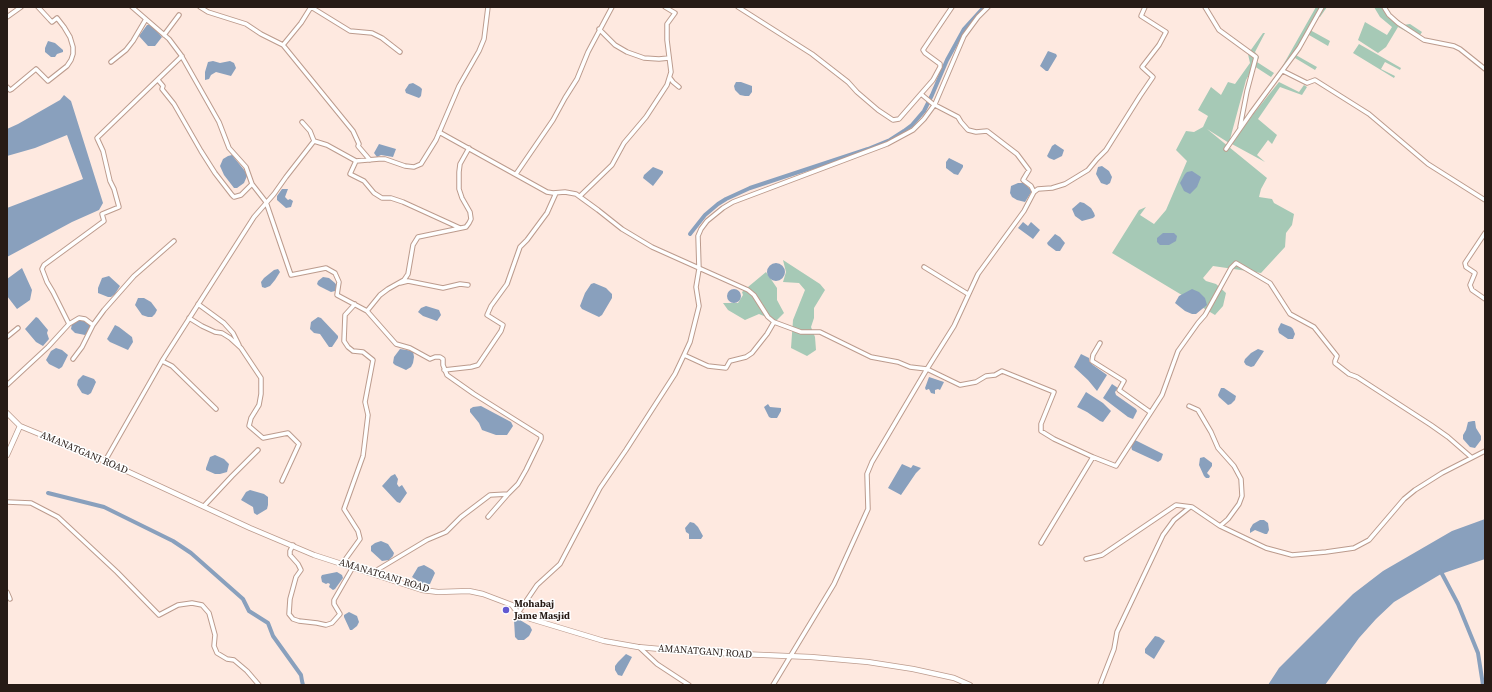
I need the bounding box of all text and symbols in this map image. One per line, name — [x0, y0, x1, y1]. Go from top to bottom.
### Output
street label: AMANATGANJ ROAD — [38, 429, 130, 477]
street label: AMANATGANJ ROAD — [337, 556, 431, 596]
place label: Mohabaj Jame Masjid — [514, 598, 570, 622]
marker: Mohabaj Jame Masjid — [501, 605, 511, 615]
street label: AMANATGANJ ROAD — [658, 643, 752, 661]

